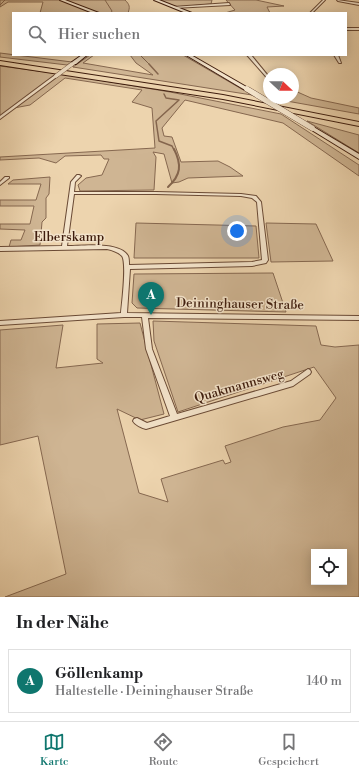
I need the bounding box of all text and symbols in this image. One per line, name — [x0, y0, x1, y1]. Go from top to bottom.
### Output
search box — [12, 12, 347, 56]
icon: search — [26, 23, 48, 45]
text: Hier suchen — [58, 25, 140, 44]
north arrow — [263, 68, 299, 104]
your location — [227, 221, 247, 241]
street label: Elberskamp — [34, 229, 104, 245]
pin: A — [138, 282, 164, 315]
street label: Deininghauser Straße — [176, 295, 304, 313]
street label: Quakmannsweg — [192, 365, 286, 406]
map controls — [311, 549, 347, 585]
button: locate — [311, 549, 347, 585]
text: In der Nähe — [16, 612, 109, 634]
text: Göllenkamp — [55, 664, 143, 683]
text: A — [25, 673, 35, 689]
text: 140 m — [306, 673, 342, 689]
text: Haltestelle · Deininghauser Straße — [55, 683, 253, 699]
tab: Karte — [40, 731, 69, 769]
tab: Route — [149, 731, 178, 769]
tab: Gespeichert — [258, 731, 319, 769]

